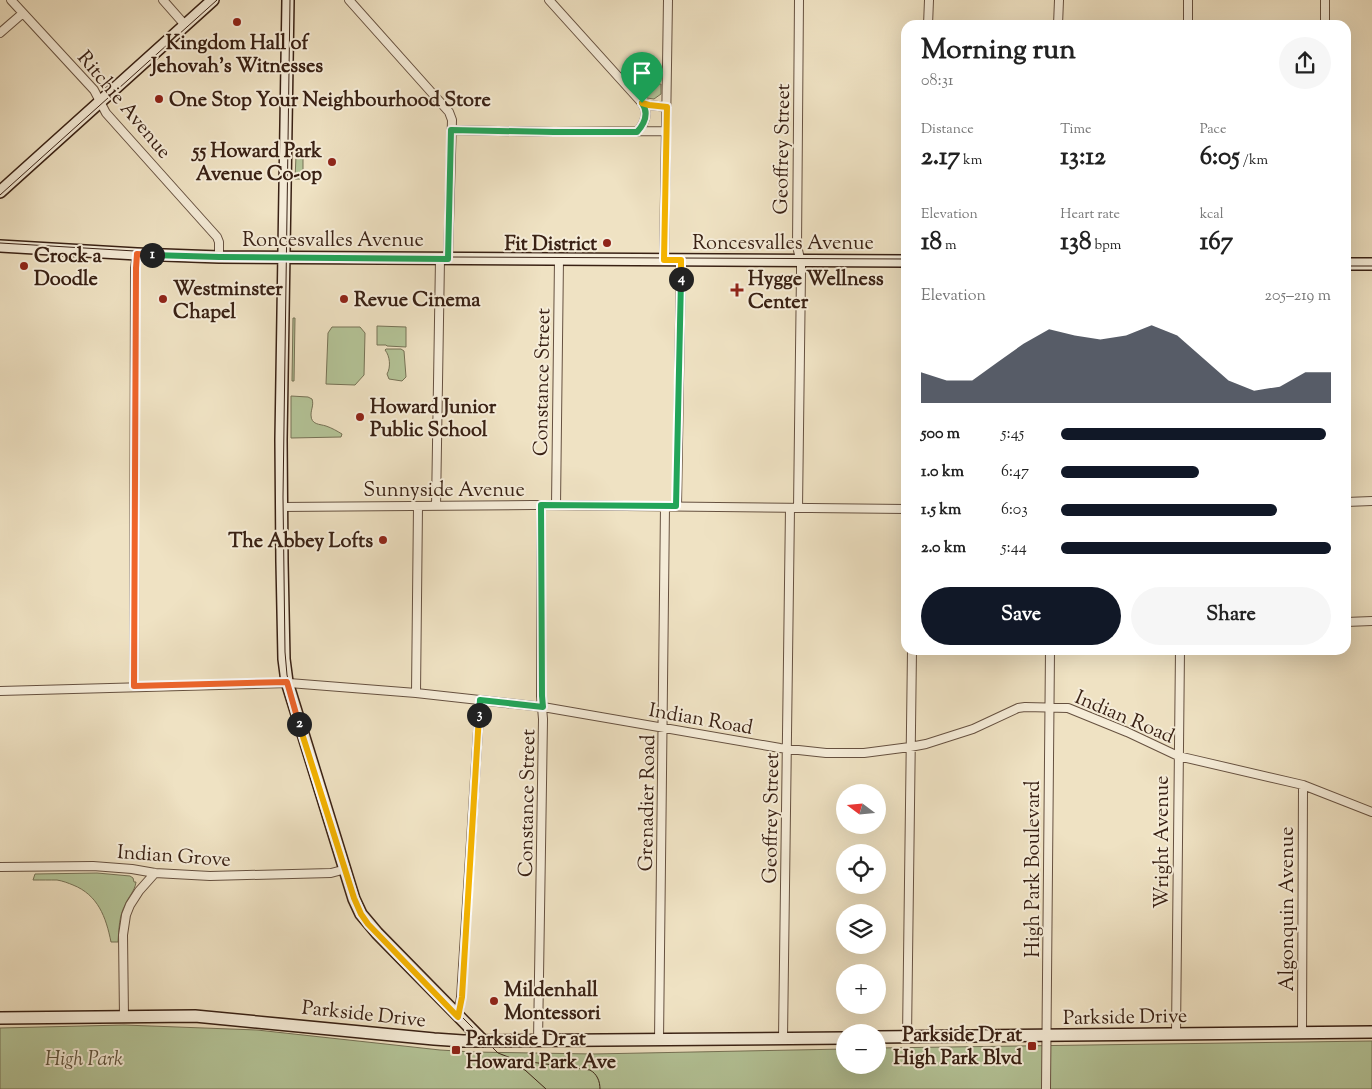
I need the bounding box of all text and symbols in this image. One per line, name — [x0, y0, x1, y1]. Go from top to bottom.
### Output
marker: Kingdom Hall of Jehovah's Witnesses — [231, 16, 243, 28]
place label: Kingdom Hall of Jehovah's Witnesses — [149, 30, 323, 82]
text: Morning run — [921, 31, 1076, 71]
button: share — [1279, 37, 1331, 89]
street label: Ritchie Avenue — [69, 45, 177, 166]
pin — [621, 52, 663, 103]
icon: arrive — [628, 59, 656, 87]
text: 08:31 — [921, 70, 954, 93]
street label: Geoffrey Street — [768, 83, 799, 215]
place label: One Stop Your Neighbourhood Store — [169, 87, 491, 116]
marker: One Stop Your Neighbourhood Store — [153, 93, 165, 105]
text: Distance — [921, 120, 974, 140]
text: Time — [1060, 120, 1091, 140]
text: Pace — [1200, 120, 1226, 140]
place label: 55 Howard Park Avenue Co-op — [191, 138, 322, 190]
text: 2.17 — [921, 140, 960, 176]
text: 13:12 — [1060, 140, 1106, 176]
text: 6:05 — [1200, 140, 1240, 176]
text: km — [960, 151, 982, 171]
text: /km — [1240, 151, 1268, 171]
marker: 55 Howard Park Avenue Co-op — [326, 156, 338, 168]
text: Elevation — [921, 205, 978, 225]
text: Heart rate — [1060, 205, 1120, 225]
text: kcal — [1200, 205, 1224, 225]
text: 18 — [921, 225, 942, 261]
text: 138 — [1060, 225, 1091, 261]
text: 167 — [1200, 225, 1233, 261]
street label: Roncesvalles Avenue — [242, 227, 424, 256]
street label: Roncesvalles Avenue — [692, 230, 874, 259]
place label: Fit District — [504, 231, 597, 260]
text: m — [942, 236, 957, 256]
text: bpm — [1091, 236, 1121, 256]
marker: Fit District — [601, 237, 613, 249]
pin: 1 — [140, 242, 164, 268]
place label: Crock a Doodle — [34, 243, 102, 295]
text: 1 — [150, 245, 155, 265]
marker: Crock a Doodle — [18, 260, 30, 272]
pin: 4 — [668, 266, 694, 292]
place label: Hygge Wellness Center — [748, 266, 884, 318]
text: 4 — [678, 269, 685, 289]
place label: Westminster Chapel — [173, 276, 283, 328]
marker: Hygge Wellness Center — [730, 283, 744, 297]
text: Elevation — [921, 285, 986, 308]
text: 205–219 m — [1265, 285, 1331, 308]
place label: Revue Cinema — [354, 287, 481, 316]
marker: Westminster Chapel — [157, 293, 169, 305]
marker: Revue Cinema — [338, 293, 350, 305]
street label: Constance Street — [528, 308, 559, 456]
place label: Howard Junior Public School — [370, 394, 497, 446]
marker: Howard Junior Public School — [354, 411, 366, 423]
text: 500 m — [921, 423, 960, 446]
text: 5:45 — [1001, 423, 1024, 446]
text: 1.0 km — [921, 461, 964, 484]
text: 6:47 — [1001, 461, 1029, 484]
street label: Sunnyside Avenue — [363, 477, 525, 506]
text: 1.5 km — [921, 499, 961, 522]
text: 6:03 — [1001, 499, 1028, 522]
place label: The Abbey Lofts — [228, 528, 373, 557]
marker: The Abbey Lofts — [377, 534, 389, 546]
text: 2.0 km — [921, 537, 966, 560]
text: 5:44 — [1001, 537, 1027, 560]
button: Save — [921, 587, 1121, 645]
button: Share — [1131, 587, 1331, 645]
street label: Indian Road — [1070, 684, 1178, 752]
street label: Indian Road — [646, 697, 755, 744]
pin: 3 — [466, 702, 492, 728]
text: 3 — [477, 705, 482, 725]
pin: 2 — [286, 712, 312, 736]
text: 2 — [296, 714, 303, 734]
street label: Constance Street — [513, 729, 544, 877]
street label: Grenadier Road — [633, 734, 664, 872]
street label: Geoffrey Street — [757, 752, 788, 884]
street label: Wright Avenue — [1149, 775, 1178, 909]
street label: High Park Boulevard — [1020, 780, 1049, 958]
north arrow — [836, 784, 886, 834]
map controls — [836, 784, 886, 1074]
street label: Algonquin Avenue — [1274, 827, 1303, 991]
street label: Indian Grove — [116, 839, 232, 876]
button: locate — [836, 844, 886, 894]
button: layers — [836, 904, 886, 954]
button: + — [836, 964, 886, 1014]
place label: Mildenhall Montessori — [504, 977, 601, 1029]
street label: Parkside Drive — [300, 995, 427, 1036]
marker: Mildenhall Montessori — [488, 995, 500, 1007]
street label: Parkside Drive — [1063, 1003, 1188, 1034]
place label: Parkside Dr at High Park Blvd — [893, 1022, 1023, 1074]
button: − — [836, 1024, 886, 1074]
place label: Parkside Dr at Howard Park Ave — [466, 1026, 616, 1078]
marker: Parkside Dr at High Park Blvd — [1026, 1040, 1038, 1052]
marker: Parkside Dr at Howard Park Ave — [450, 1044, 462, 1056]
park label: High Park — [45, 1046, 123, 1075]

